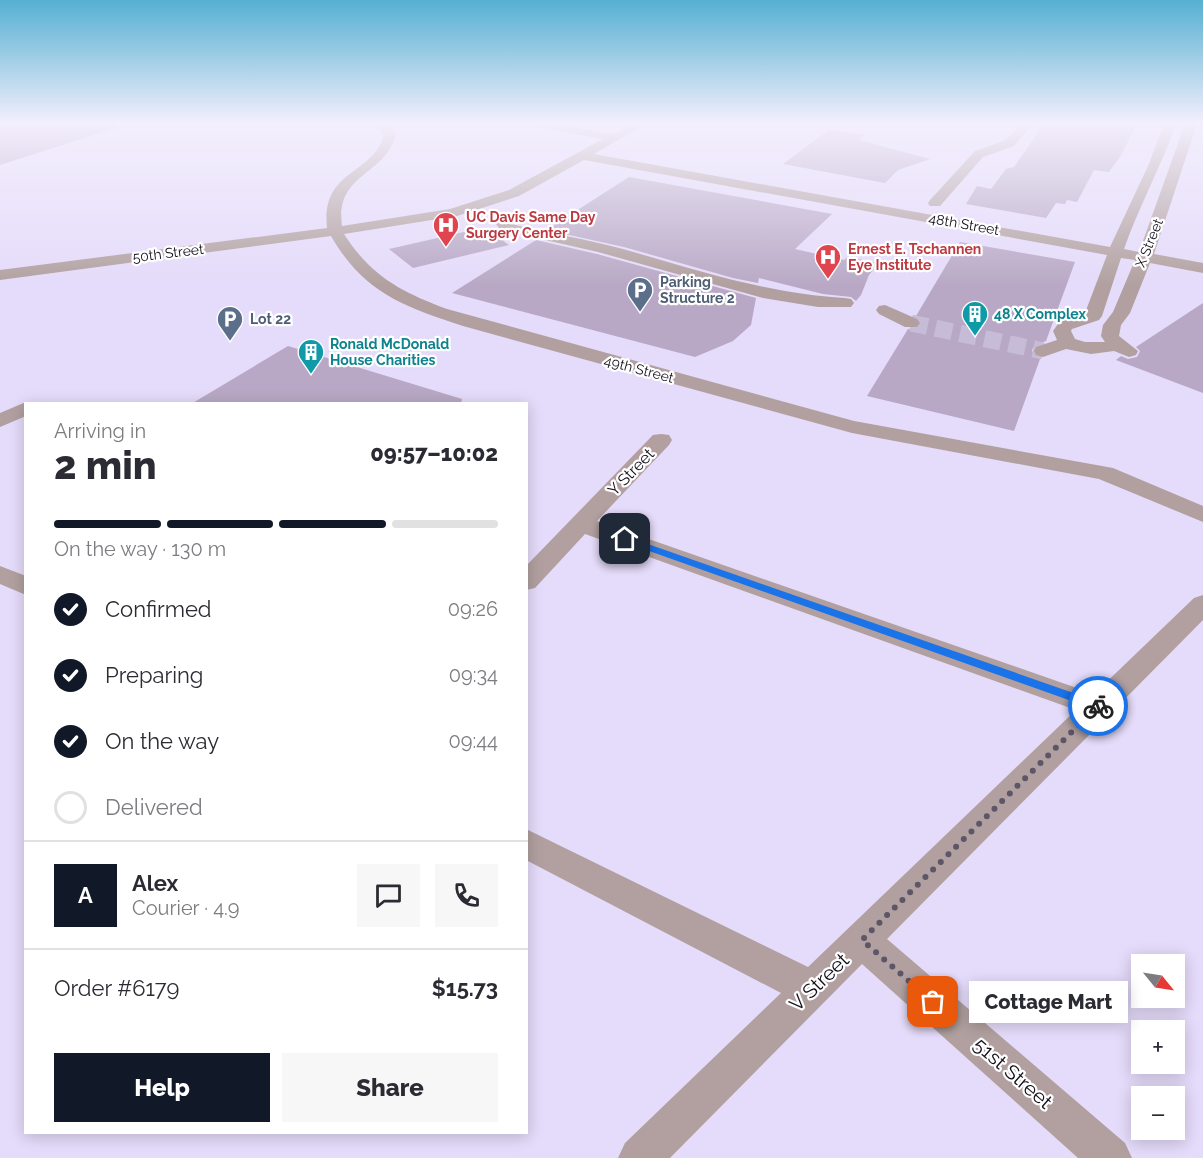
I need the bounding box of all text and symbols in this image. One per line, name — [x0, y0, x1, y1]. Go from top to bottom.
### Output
place label: UC Davis Same Day Surgery Center — [466, 209, 596, 241]
hospital icon: UC Davis Same Day Surgery Center — [431, 210, 461, 248]
street label: 48th Street — [928, 210, 1001, 238]
street label: X Street — [1132, 216, 1166, 270]
street label: 50th Street — [132, 241, 205, 265]
place label: Ernest E. Tschannen Eye Institute — [848, 241, 981, 273]
hospital icon: Ernest E. Tschannen Eye Institute — [813, 242, 843, 280]
place label: Parking Structure 2 — [660, 274, 735, 306]
parking icon: Parking Structure 2 — [625, 275, 655, 313]
building icon: 48 X Complex — [960, 299, 990, 337]
parking icon: Lot 22 — [215, 304, 245, 342]
place label: 48 X Complex — [994, 306, 1086, 322]
place label: Lot 22 — [250, 311, 291, 327]
place label: Ronald McDonald House Charities — [330, 336, 449, 368]
building icon: Ronald McDonald House Charities — [296, 337, 326, 375]
street label: 49th Street — [603, 352, 676, 386]
text: Arriving in — [54, 419, 146, 443]
text: 09:57–10:02 — [370, 440, 498, 466]
text: 2 min — [54, 442, 157, 488]
street label: Y Street — [604, 444, 659, 500]
pin — [599, 513, 650, 564]
icon: home — [608, 522, 641, 555]
text: On the way · 130 m — [54, 537, 226, 561]
icon: check — [54, 593, 87, 626]
text: Confirmed — [105, 596, 212, 622]
text: 09:26 — [448, 597, 498, 621]
icon: check — [54, 659, 87, 692]
text: Preparing — [105, 662, 203, 688]
text: 09:34 — [449, 663, 498, 687]
courier — [1068, 676, 1128, 736]
icon: bike — [1082, 690, 1115, 723]
icon: check — [54, 725, 87, 758]
text: On the way — [105, 728, 219, 754]
text: 09:44 — [448, 729, 498, 753]
text: Delivered — [105, 794, 203, 820]
button: chat — [357, 864, 420, 927]
button: phone — [435, 864, 498, 927]
text: Alex — [132, 870, 178, 896]
text: A — [78, 882, 93, 908]
text: Courier · 4.9 — [132, 896, 240, 920]
street label: V Street — [784, 948, 854, 1016]
north arrow — [1131, 954, 1185, 1008]
map controls — [1131, 954, 1185, 1140]
text: Order #6179 — [54, 975, 179, 1001]
text: $15.73 — [432, 975, 498, 1001]
pin — [907, 976, 958, 1027]
callout: Cottage Mart — [969, 981, 1128, 1023]
icon: bag — [916, 985, 949, 1018]
text: Cottage Mart — [985, 990, 1112, 1014]
button: + — [1131, 1020, 1185, 1074]
street label: 51st Street — [969, 1032, 1057, 1114]
button: Help — [54, 1053, 270, 1122]
button: Share — [282, 1053, 498, 1122]
button: − — [1131, 1086, 1185, 1140]

